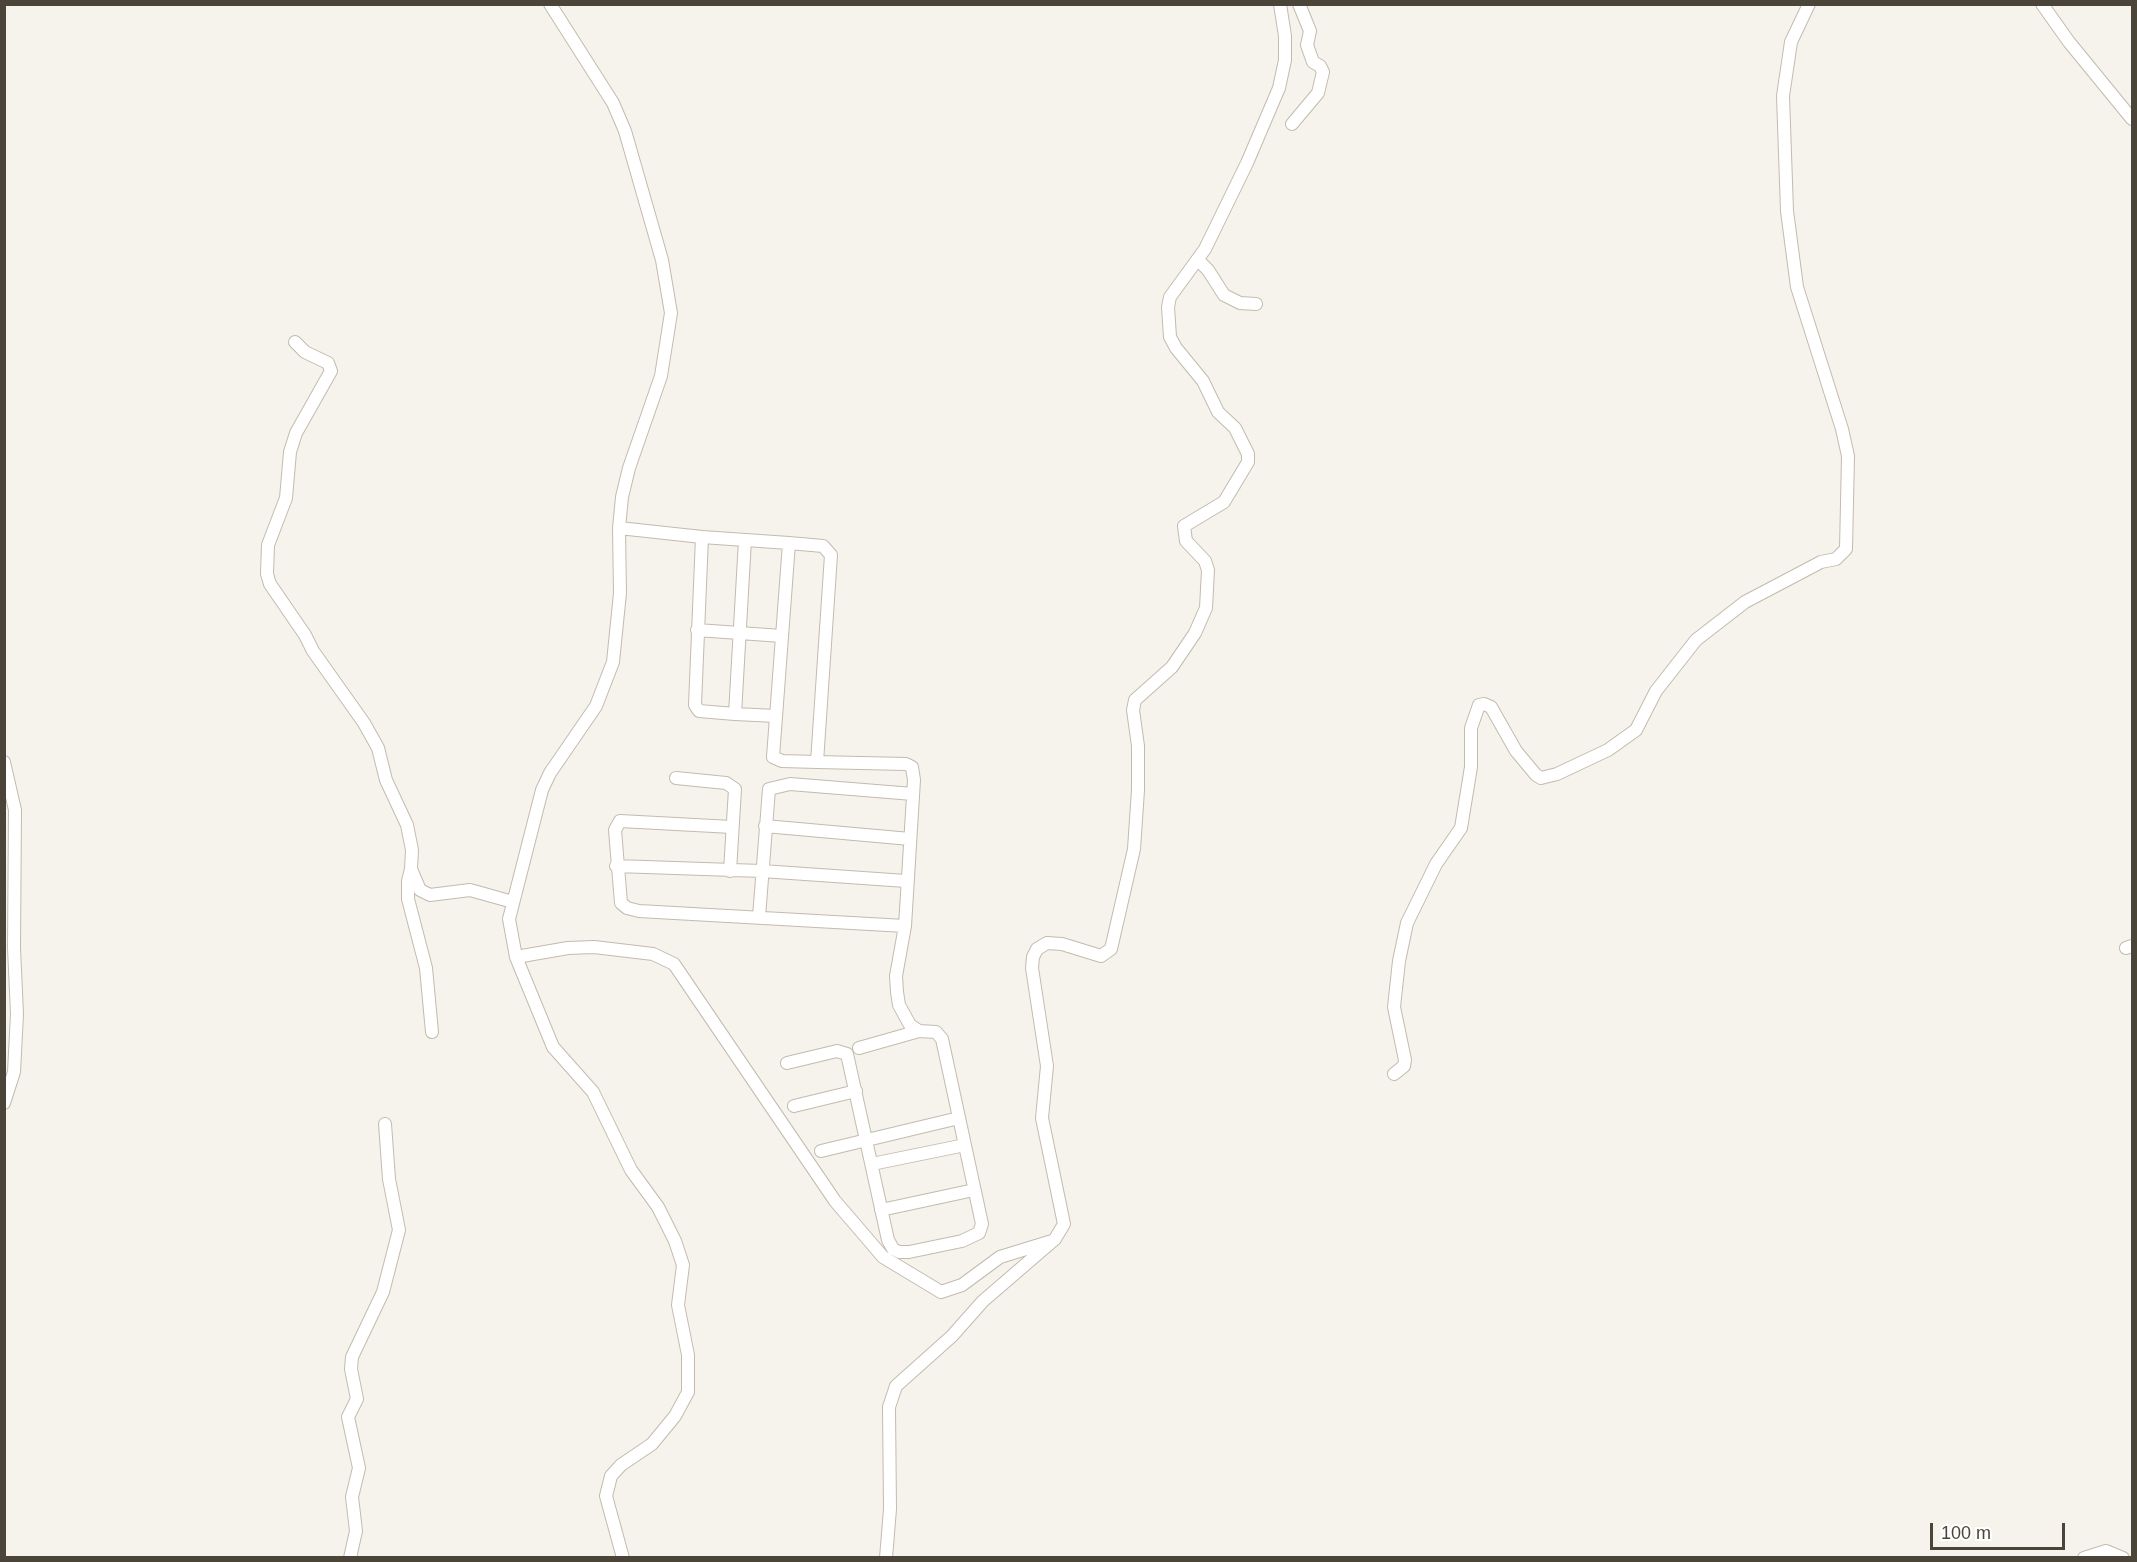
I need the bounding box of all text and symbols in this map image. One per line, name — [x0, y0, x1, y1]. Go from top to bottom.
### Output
scale bar — [1933, 1511, 2068, 1549]
text: 100 m — [1941, 1523, 1991, 1543]

